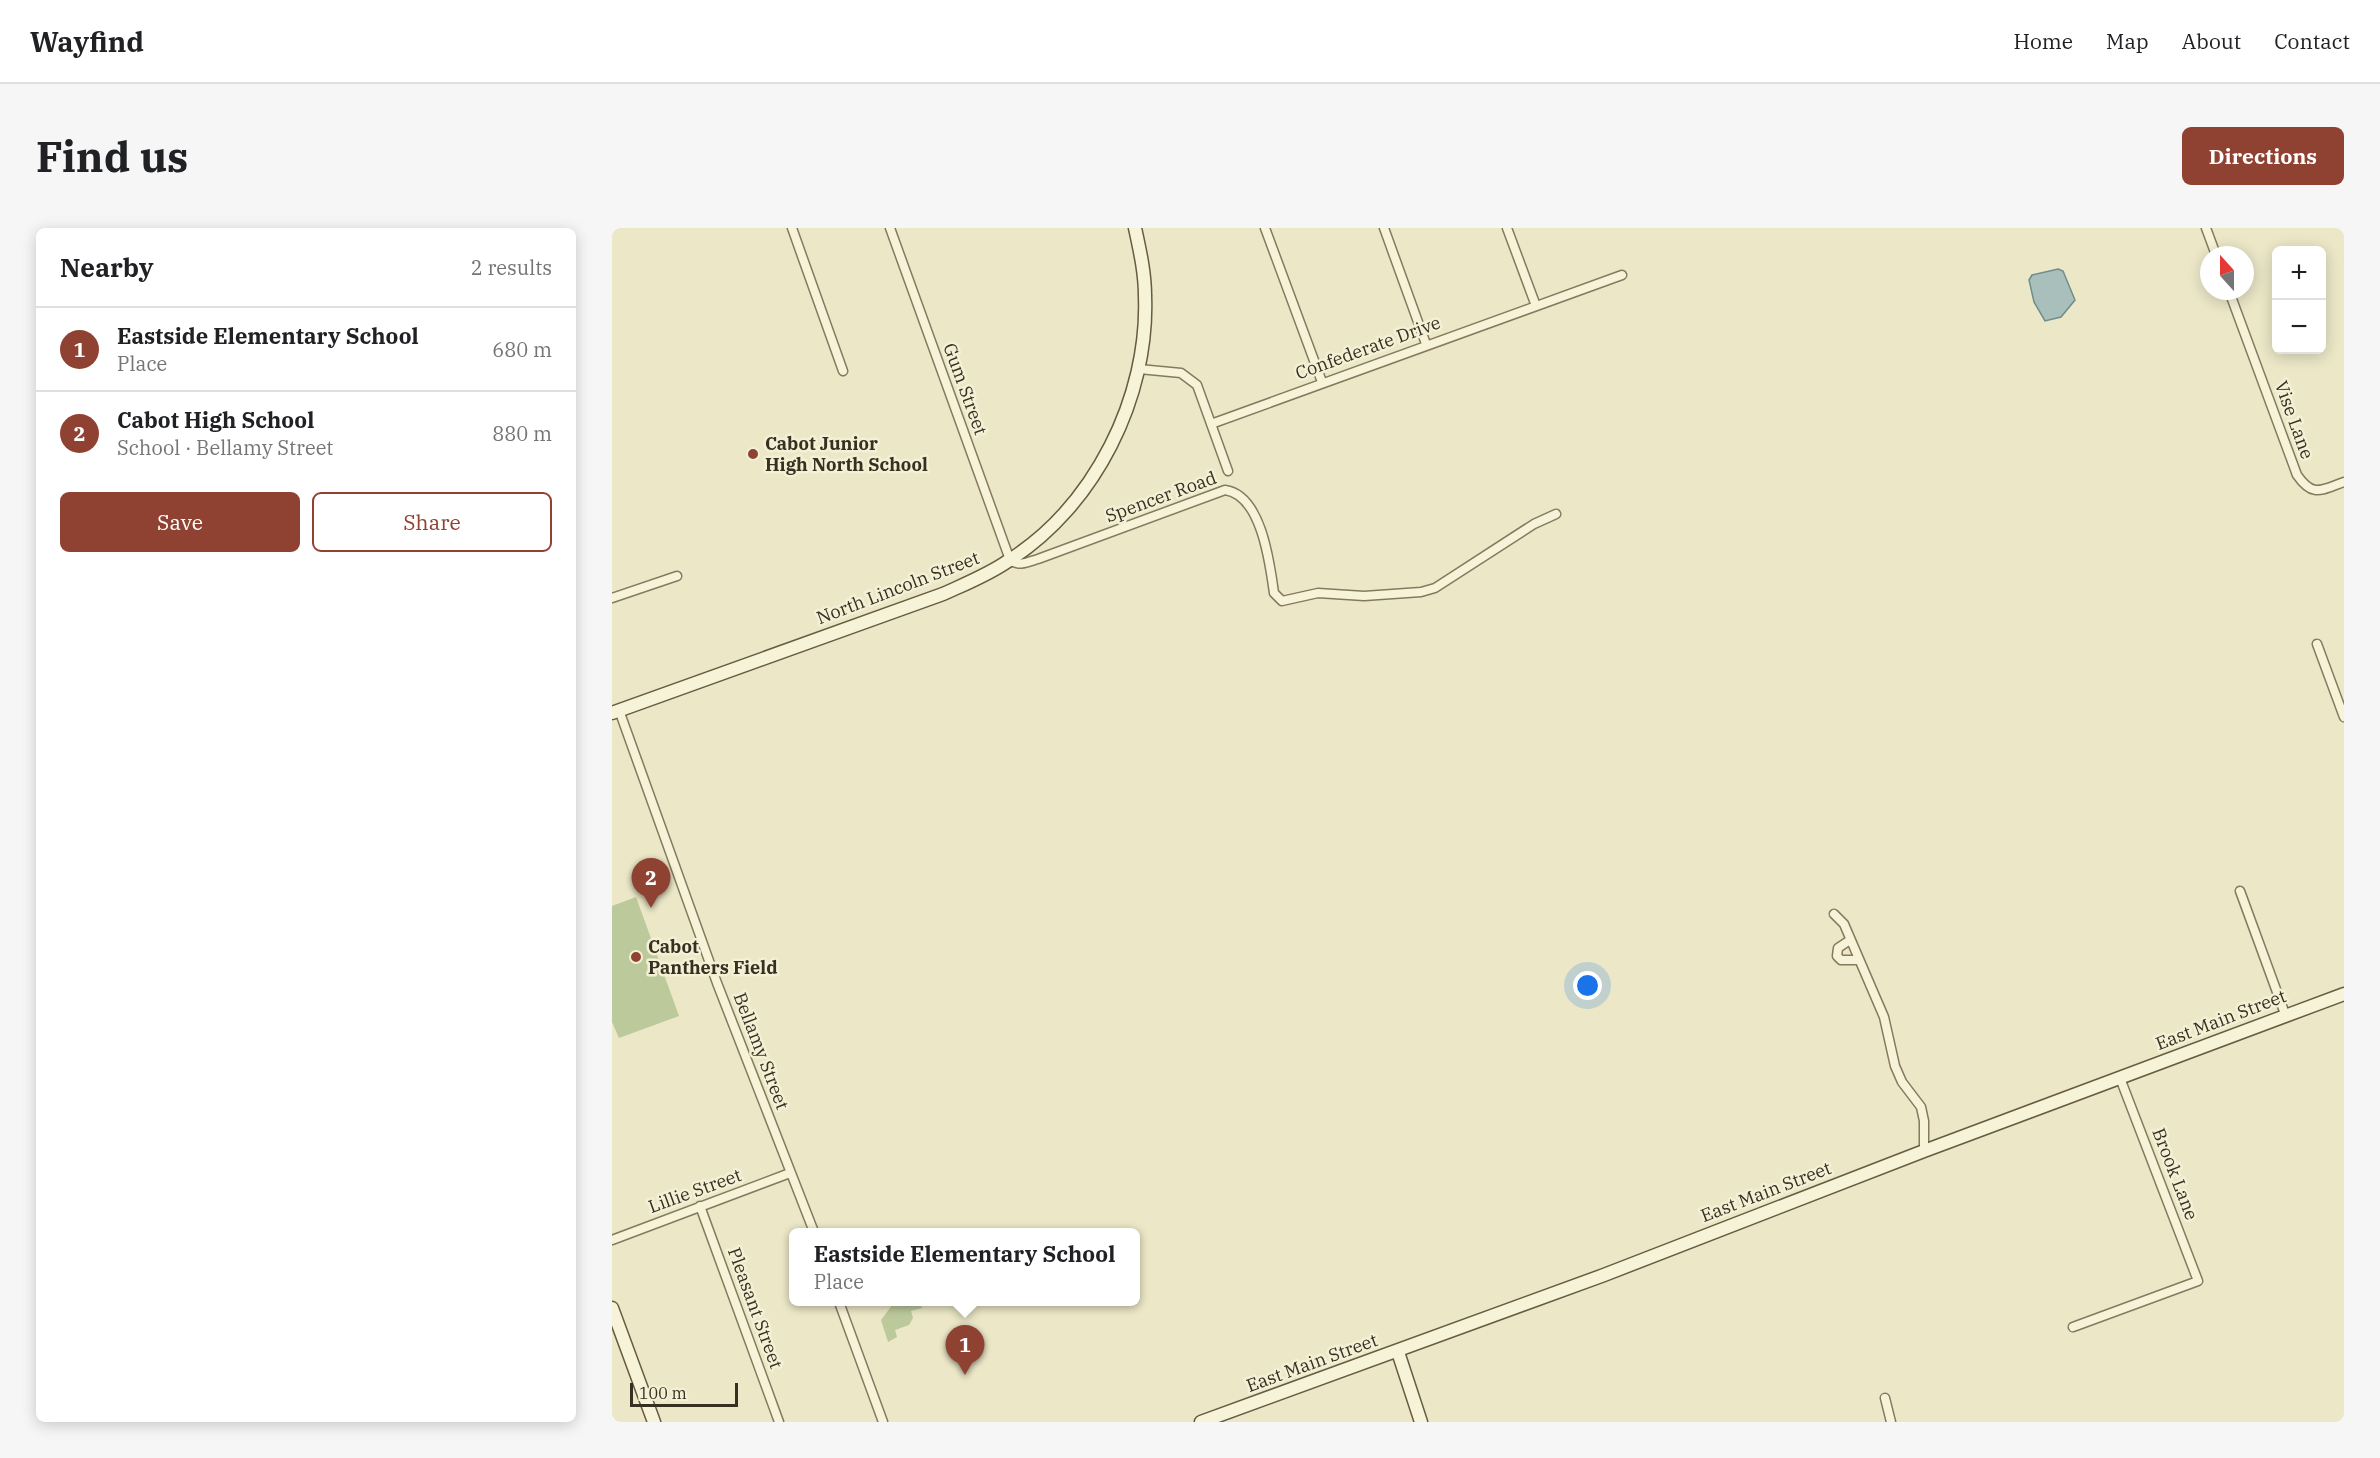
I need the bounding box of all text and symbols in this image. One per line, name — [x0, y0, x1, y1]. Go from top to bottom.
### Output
text: Wayfind — [30, 23, 144, 60]
text: Home — [2013, 27, 2073, 55]
text: Map — [2106, 27, 2149, 55]
text: About — [2182, 27, 2241, 55]
text: Contact — [2274, 27, 2350, 55]
button: Directions — [2182, 127, 2344, 185]
text: Find us — [36, 129, 188, 184]
north arrow — [2200, 246, 2254, 300]
map controls — [2272, 246, 2326, 354]
button: + — [2272, 246, 2326, 300]
text: Nearby — [60, 250, 154, 284]
text: 2 results — [471, 254, 552, 281]
button: − — [2272, 300, 2326, 354]
street label: Confederate Drive — [1292, 311, 1444, 384]
text: Eastside Elementary School — [117, 321, 419, 350]
text: 1 — [74, 336, 86, 363]
text: 680 m — [492, 336, 552, 363]
street label: Gum Street — [938, 340, 993, 438]
text: Place — [117, 350, 167, 377]
street label: Vise Lane — [2270, 378, 2319, 462]
text: Cabot High School — [117, 405, 314, 434]
text: 2 — [74, 420, 86, 447]
text: 880 m — [492, 420, 552, 447]
place label: Cabot Junior High North School — [765, 432, 928, 476]
text: School · Bellamy Street — [117, 434, 333, 461]
marker: Cabot Junior High North School — [746, 447, 760, 461]
street label: Spencer Road — [1102, 466, 1220, 527]
button: Save — [60, 492, 300, 552]
button: Share — [312, 492, 552, 552]
street label: North Lincoln Street — [813, 546, 983, 629]
pin: 2 — [632, 858, 670, 908]
place label: Cabot Panthers Field — [648, 935, 778, 979]
marker: Cabot Panthers Field — [629, 950, 643, 964]
your location — [1573, 971, 1602, 1000]
street label: East Main Street — [2152, 984, 2289, 1055]
street label: Bellamy Street — [729, 989, 794, 1113]
street label: Brook Lane — [2147, 1124, 2204, 1223]
street label: East Main Street — [1697, 1156, 1834, 1227]
street label: Lillie Street — [645, 1163, 744, 1218]
popup — [789, 1228, 1140, 1306]
text: Eastside Elementary School — [814, 1239, 1115, 1268]
street label: Pleasant Street — [723, 1244, 788, 1372]
text: Place — [814, 1268, 864, 1295]
pin: 1 — [946, 1326, 984, 1375]
street label: East Main Street — [1243, 1328, 1381, 1397]
scale bar — [630, 1380, 738, 1408]
text: 100 m — [639, 1383, 687, 1403]

